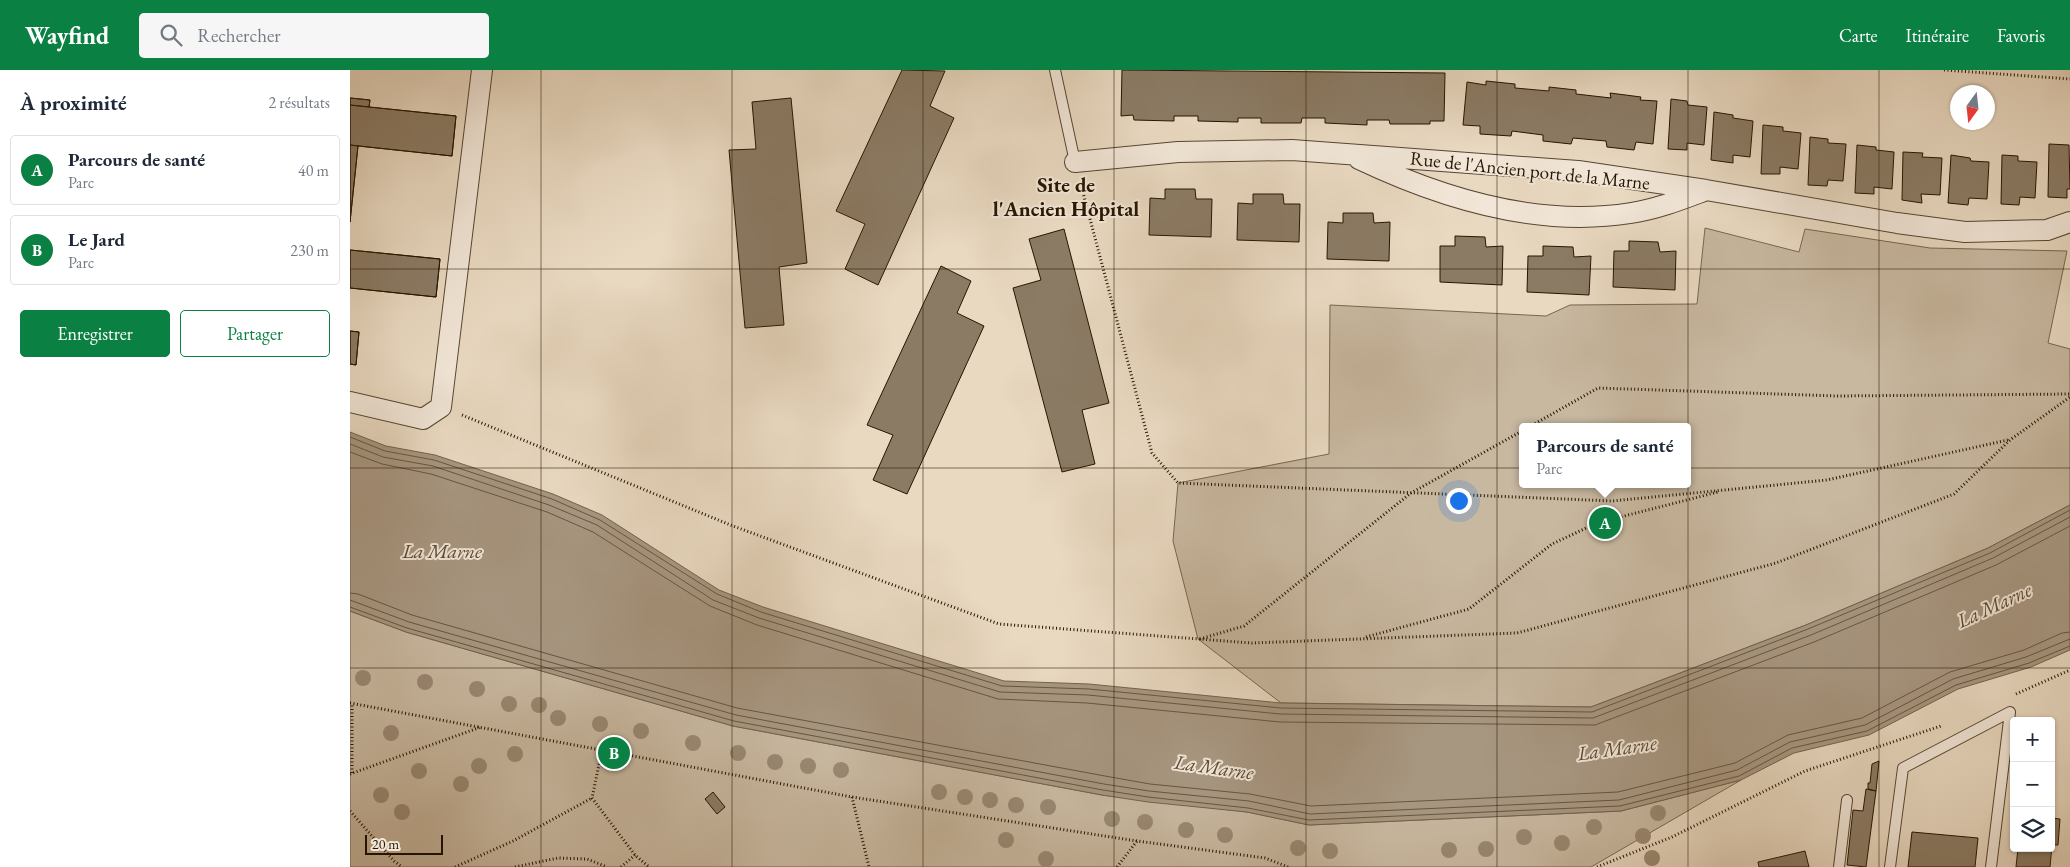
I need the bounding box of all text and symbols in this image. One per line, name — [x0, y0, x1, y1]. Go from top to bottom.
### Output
search box — [139, 13, 489, 58]
text: Wayfind — [25, 20, 109, 51]
icon: search — [157, 21, 185, 49]
text: Rechercher — [197, 23, 281, 48]
text: Carte — [1839, 24, 1878, 47]
text: Itinéraire — [1906, 24, 1969, 47]
text: Favoris — [1997, 24, 2045, 47]
north arrow — [1950, 85, 1995, 130]
text: À proximité — [20, 89, 127, 116]
text: 2 résultats — [268, 92, 330, 113]
street label: Rue de l'Ancien port de la Marne — [1409, 145, 1651, 196]
text: Parcours de santé — [68, 147, 205, 172]
text: A — [31, 160, 43, 181]
text: 40 m — [298, 160, 329, 181]
district label: Site de l'Ancien Hôpital — [993, 171, 1139, 222]
text: Parc — [68, 172, 94, 193]
text: Le Jard — [68, 227, 125, 252]
text: B — [32, 240, 42, 261]
text: 230 m — [290, 240, 329, 261]
text: Parc — [68, 252, 94, 273]
button: Enregistrer — [20, 310, 170, 357]
button: Partager — [180, 310, 330, 357]
popup — [1519, 423, 1691, 488]
text: Parcours de santé — [1536, 433, 1674, 458]
text: Parc — [1536, 458, 1563, 479]
your location — [1446, 488, 1472, 514]
pin: A — [1589, 504, 1621, 542]
water label: La Marne — [401, 538, 482, 564]
water label: La Marne — [1951, 576, 2036, 634]
map controls — [2010, 717, 2055, 852]
button: + — [2010, 717, 2055, 762]
water label: La Marne — [1575, 730, 1658, 767]
pin: B — [598, 734, 630, 772]
water label: La Marne — [1172, 748, 1255, 785]
button: − — [2010, 762, 2055, 807]
button: layers — [2010, 807, 2055, 852]
scale bar — [365, 832, 442, 855]
text: 20 m — [372, 835, 399, 853]

